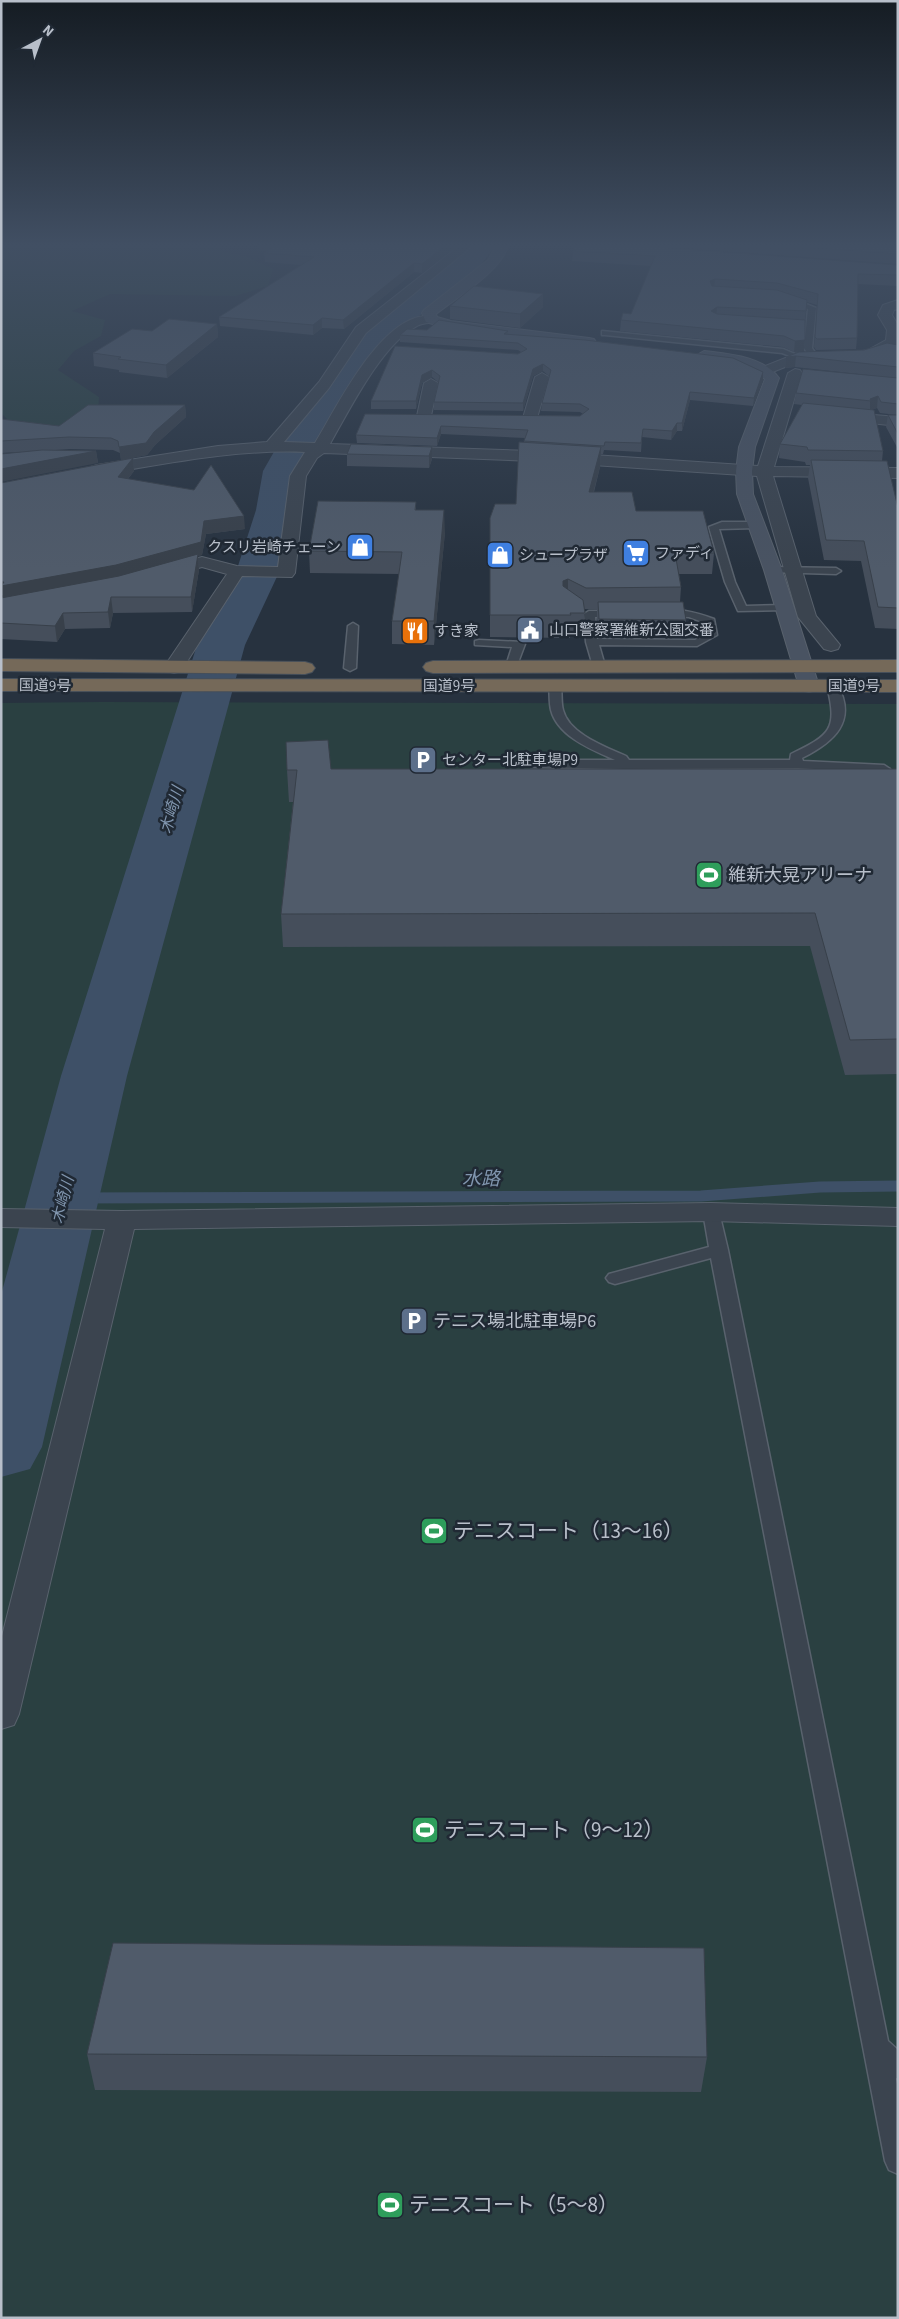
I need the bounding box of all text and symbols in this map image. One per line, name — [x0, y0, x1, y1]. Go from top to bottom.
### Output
north arrow — [15, 15, 65, 65]
text: N — [38, 20, 58, 42]
shop icon: クスリ岩崎チェーン — [345, 532, 375, 562]
place label: クスリ岩崎チェーン — [207, 537, 341, 558]
supermarket icon: ファディ — [621, 538, 651, 568]
shop icon: シュープラザ — [485, 540, 515, 570]
place label: ファディ — [655, 543, 714, 564]
place label: シュープラザ — [519, 545, 608, 566]
public building icon: 山口警察署維新公園交番 — [515, 615, 545, 645]
restaurant icon: すき家 — [400, 616, 430, 646]
place label: 山口警察署維新公園交番 — [549, 620, 714, 641]
place label: すき家 — [434, 621, 479, 642]
street label: 国道9号 — [19, 675, 71, 697]
street label: 国道9号 — [423, 676, 475, 697]
street label: 国道9号 — [828, 676, 880, 697]
parking icon: センター北駐車場P9 — [408, 745, 438, 775]
place label: センター北駐車場P9 — [442, 750, 578, 771]
water label: 木崎川 — [155, 782, 190, 836]
sports icon: 維新大晃アリーナ — [694, 860, 724, 890]
place label: 維新大晃アリーナ — [728, 863, 872, 888]
water label: 水路 — [462, 1166, 502, 1193]
water label: 木崎川 — [47, 1172, 80, 1226]
parking icon: テニス場北駐車場P6 — [399, 1306, 429, 1336]
place label: テニス場北駐車場P6 — [433, 1309, 596, 1334]
sports icon: テニスコート（13～16） — [419, 1516, 449, 1546]
place label: テニスコート（13～16） — [453, 1516, 684, 1546]
sports icon: テニスコート（9～12） — [410, 1815, 440, 1845]
place label: テニスコート（9～12） — [444, 1815, 664, 1845]
sports icon: テニスコート（5～8） — [375, 2190, 405, 2220]
place label: テニスコート（5～8） — [409, 2190, 619, 2220]

